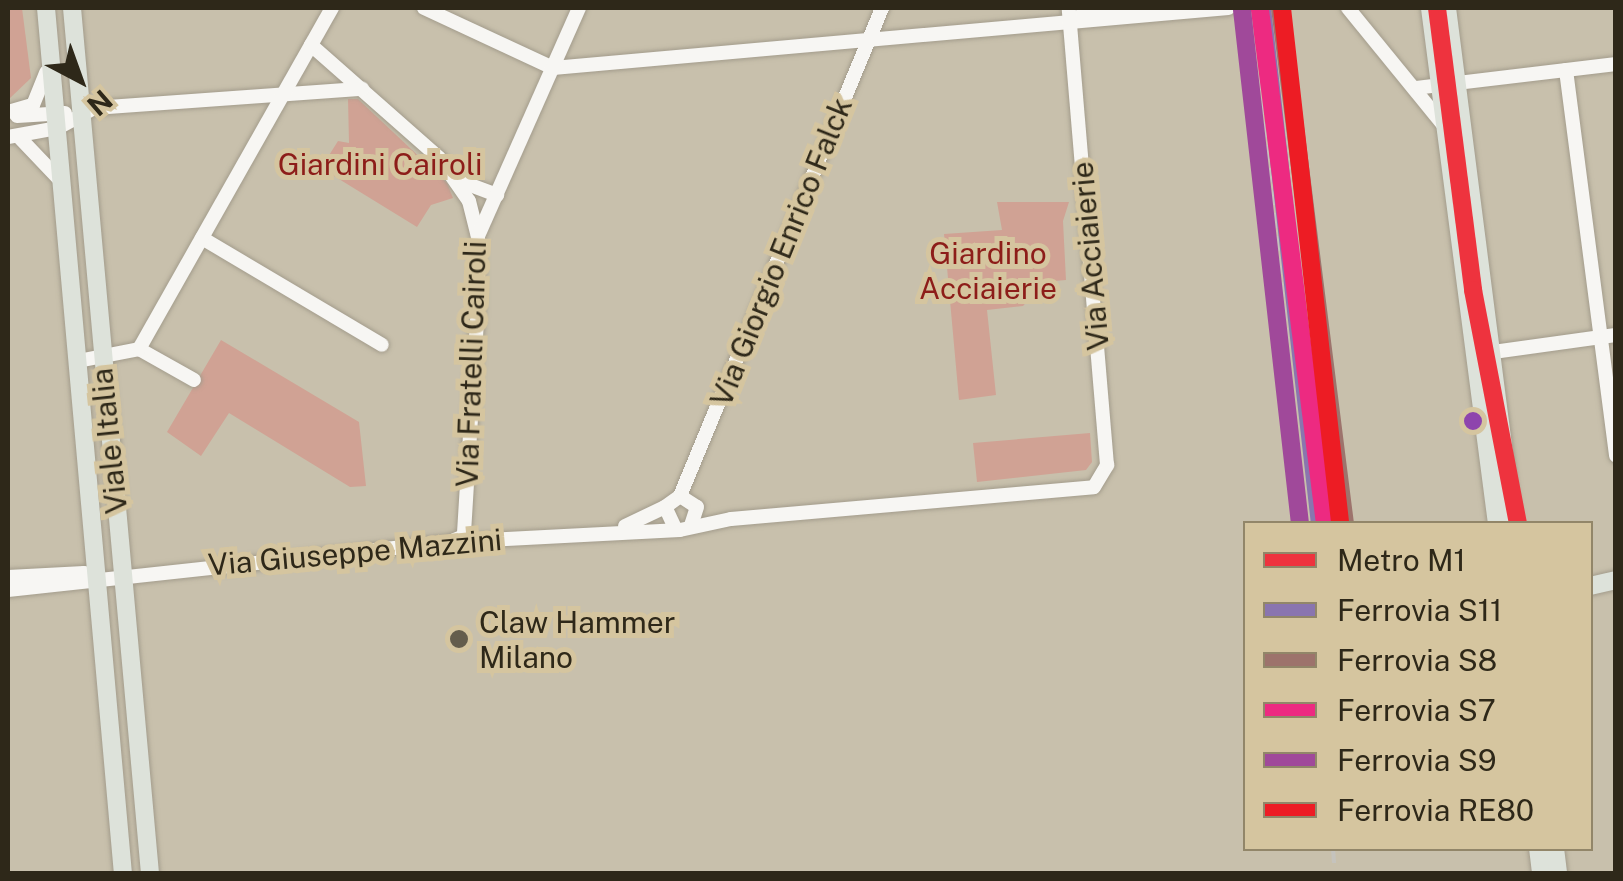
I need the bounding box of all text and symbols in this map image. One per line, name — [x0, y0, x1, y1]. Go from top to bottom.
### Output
north arrow — [30, 30, 130, 130]
text: N — [81, 83, 119, 123]
street label: Via Giorgio Enrico Falck — [703, 92, 859, 412]
park label: Giardini Cairoli — [278, 146, 482, 182]
street label: Via Acciaierie — [1064, 160, 1116, 352]
park label: Giardino Acciaierie — [919, 235, 1057, 306]
street label: Via Fratelli Cairoli — [449, 240, 493, 488]
street label: Viale Italia — [83, 366, 135, 516]
unlabelled marker — [1463, 411, 1483, 431]
street label: Via Giuseppe Mazzini — [206, 521, 504, 583]
legend — [1243, 521, 1593, 851]
text: Metro M1 — [1337, 542, 1466, 578]
text: Ferrovia S11 — [1337, 592, 1502, 628]
place label: Claw Hammer Milano — [479, 604, 675, 674]
marker: Claw Hammer Milano — [448, 628, 470, 650]
text: Ferrovia S8 — [1337, 642, 1497, 678]
text: Ferrovia S7 — [1337, 692, 1496, 728]
text: Ferrovia S9 — [1337, 742, 1497, 778]
text: Ferrovia RE80 — [1337, 792, 1534, 828]

